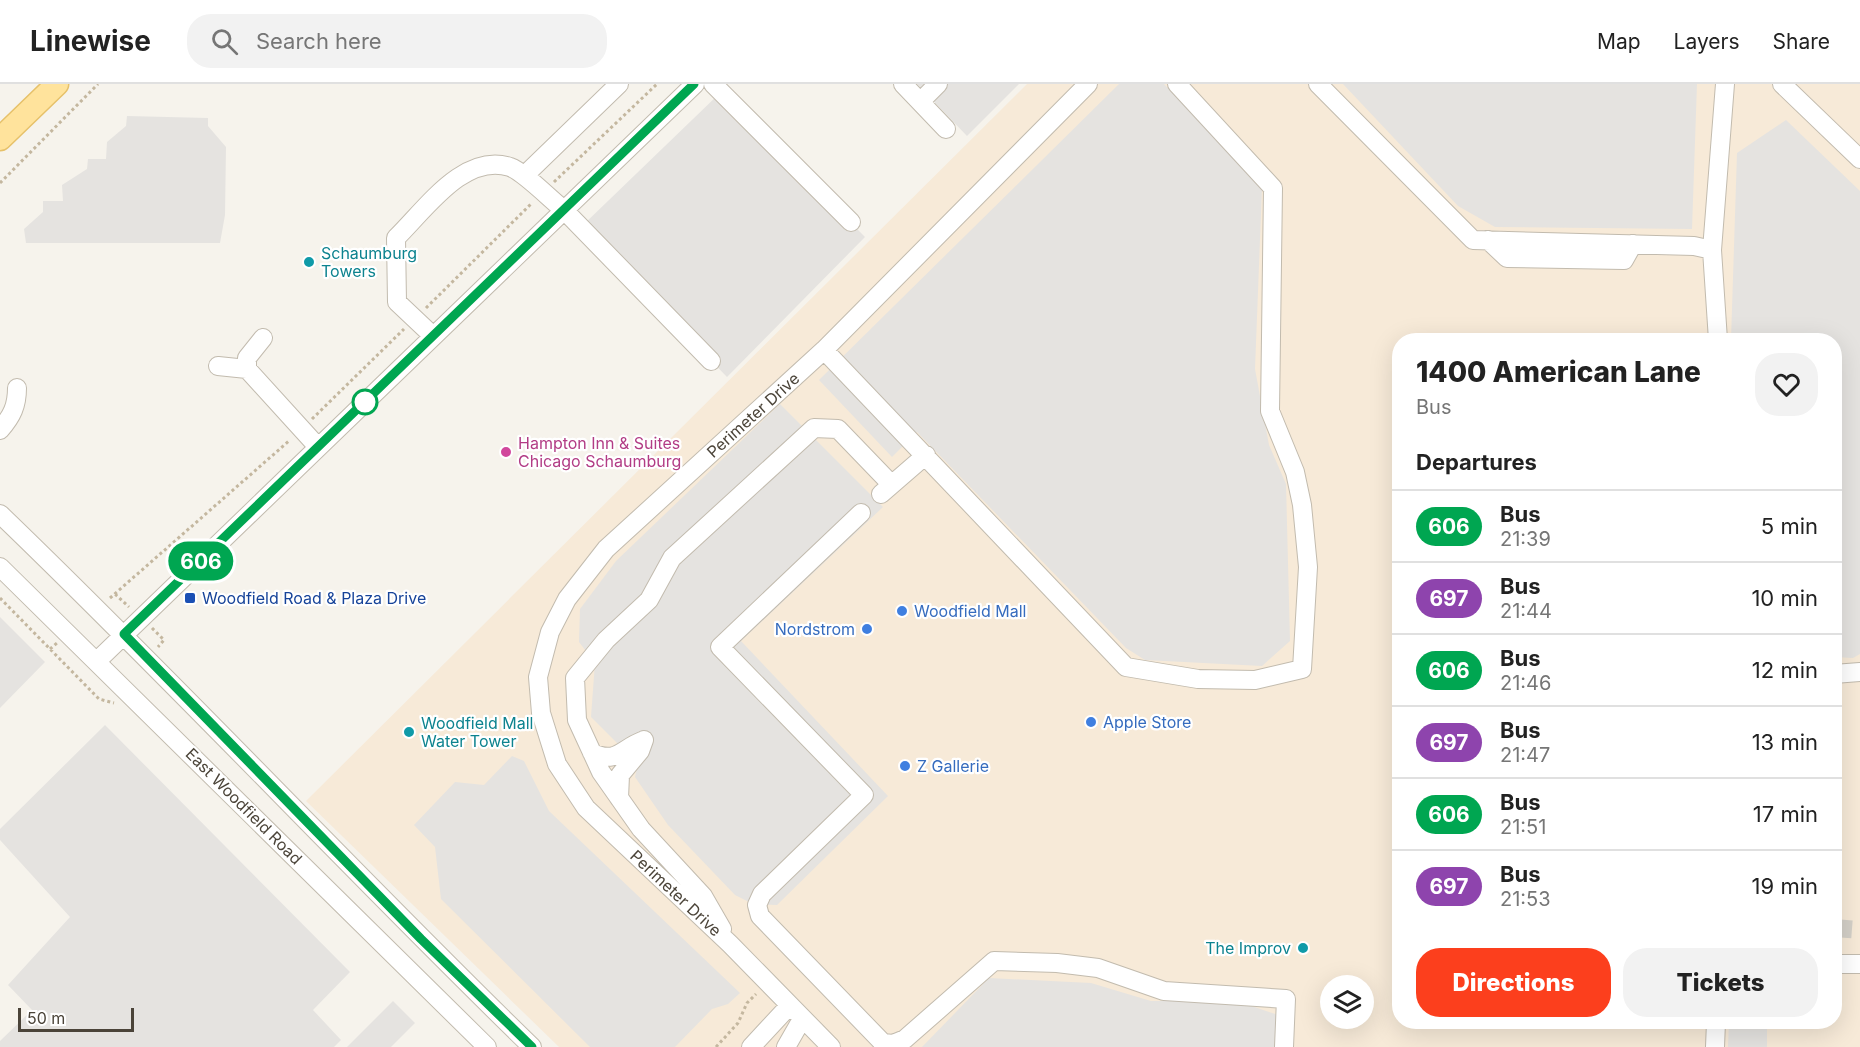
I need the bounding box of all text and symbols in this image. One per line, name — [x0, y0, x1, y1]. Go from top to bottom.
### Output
search box — [187, 14, 607, 68]
text: Linewise — [30, 24, 151, 58]
icon: search — [208, 25, 241, 58]
text: Search here — [256, 28, 382, 54]
text: Map — [1597, 29, 1641, 54]
text: Layers — [1674, 29, 1740, 54]
text: Share — [1773, 29, 1830, 54]
place label: Schaumburg Towers — [321, 243, 417, 281]
marker: Schaumburg Towers — [302, 255, 316, 269]
button: heart — [1755, 353, 1818, 416]
text: 1400 American Lane — [1416, 355, 1701, 389]
street label: Perimeter Drive — [703, 368, 803, 462]
unlabelled marker — [352, 389, 378, 415]
text: Bus — [1416, 395, 1451, 419]
place label: Hampton Inn & Suites Chicago Schaumburg — [518, 433, 681, 471]
marker: Hampton Inn & Suites Chicago Schaumburg — [499, 445, 513, 459]
text: Departures — [1416, 449, 1537, 475]
text: Bus — [1500, 501, 1541, 527]
text: 5 min — [1761, 513, 1818, 539]
text: 606 — [1428, 514, 1470, 539]
text: 21:39 — [1500, 527, 1551, 551]
line badge: 606 — [166, 542, 236, 580]
text: 606 — [180, 549, 222, 574]
text: Bus — [1500, 573, 1541, 599]
text: 10 min — [1751, 585, 1818, 611]
text: 697 — [1429, 586, 1469, 611]
place label: Woodfield Road & Plaza Drive — [202, 588, 426, 608]
marker: Woodfield Road & Plaza Drive — [183, 591, 197, 605]
text: 21:44 — [1500, 599, 1552, 623]
place label: Woodfield Mall — [914, 601, 1026, 621]
marker: Woodfield Mall — [895, 604, 909, 618]
place label: Nordstrom — [775, 619, 855, 639]
marker: Nordstrom — [860, 622, 874, 636]
text: Bus — [1500, 645, 1541, 671]
text: 12 min — [1752, 657, 1818, 683]
text: 606 — [1428, 658, 1470, 683]
text: 21:46 — [1500, 671, 1551, 695]
place label: Apple Store — [1103, 712, 1191, 732]
place label: Woodfield Mall Water Tower — [421, 713, 533, 751]
marker: Apple Store — [1084, 715, 1098, 729]
text: Bus — [1500, 717, 1541, 743]
marker: Woodfield Mall Water Tower — [402, 725, 416, 739]
text: 13 min — [1752, 729, 1818, 755]
text: 697 — [1429, 730, 1469, 755]
text: 21:47 — [1500, 743, 1550, 767]
street label: East Woodfield Road — [182, 744, 306, 868]
place label: Z Gallerie — [917, 756, 989, 776]
marker: Z Gallerie — [898, 759, 912, 773]
text: Bus — [1500, 789, 1541, 815]
text: 17 min — [1753, 801, 1818, 827]
text: 606 — [1428, 802, 1470, 827]
text: 21:51 — [1500, 815, 1546, 839]
street label: Perimeter Drive — [626, 846, 726, 940]
text: Bus — [1500, 861, 1541, 887]
text: 19 min — [1752, 873, 1818, 899]
text: 697 — [1429, 874, 1469, 899]
text: 21:53 — [1500, 887, 1551, 911]
place label: The Improv — [1205, 938, 1291, 958]
marker: The Improv — [1296, 941, 1310, 955]
button: Directions — [1416, 948, 1611, 1017]
button: Tickets — [1623, 948, 1818, 1017]
map controls — [1320, 975, 1374, 1029]
button: layers — [1320, 975, 1374, 1029]
scale bar — [18, 1005, 134, 1032]
text: 50 m — [27, 1008, 65, 1028]

